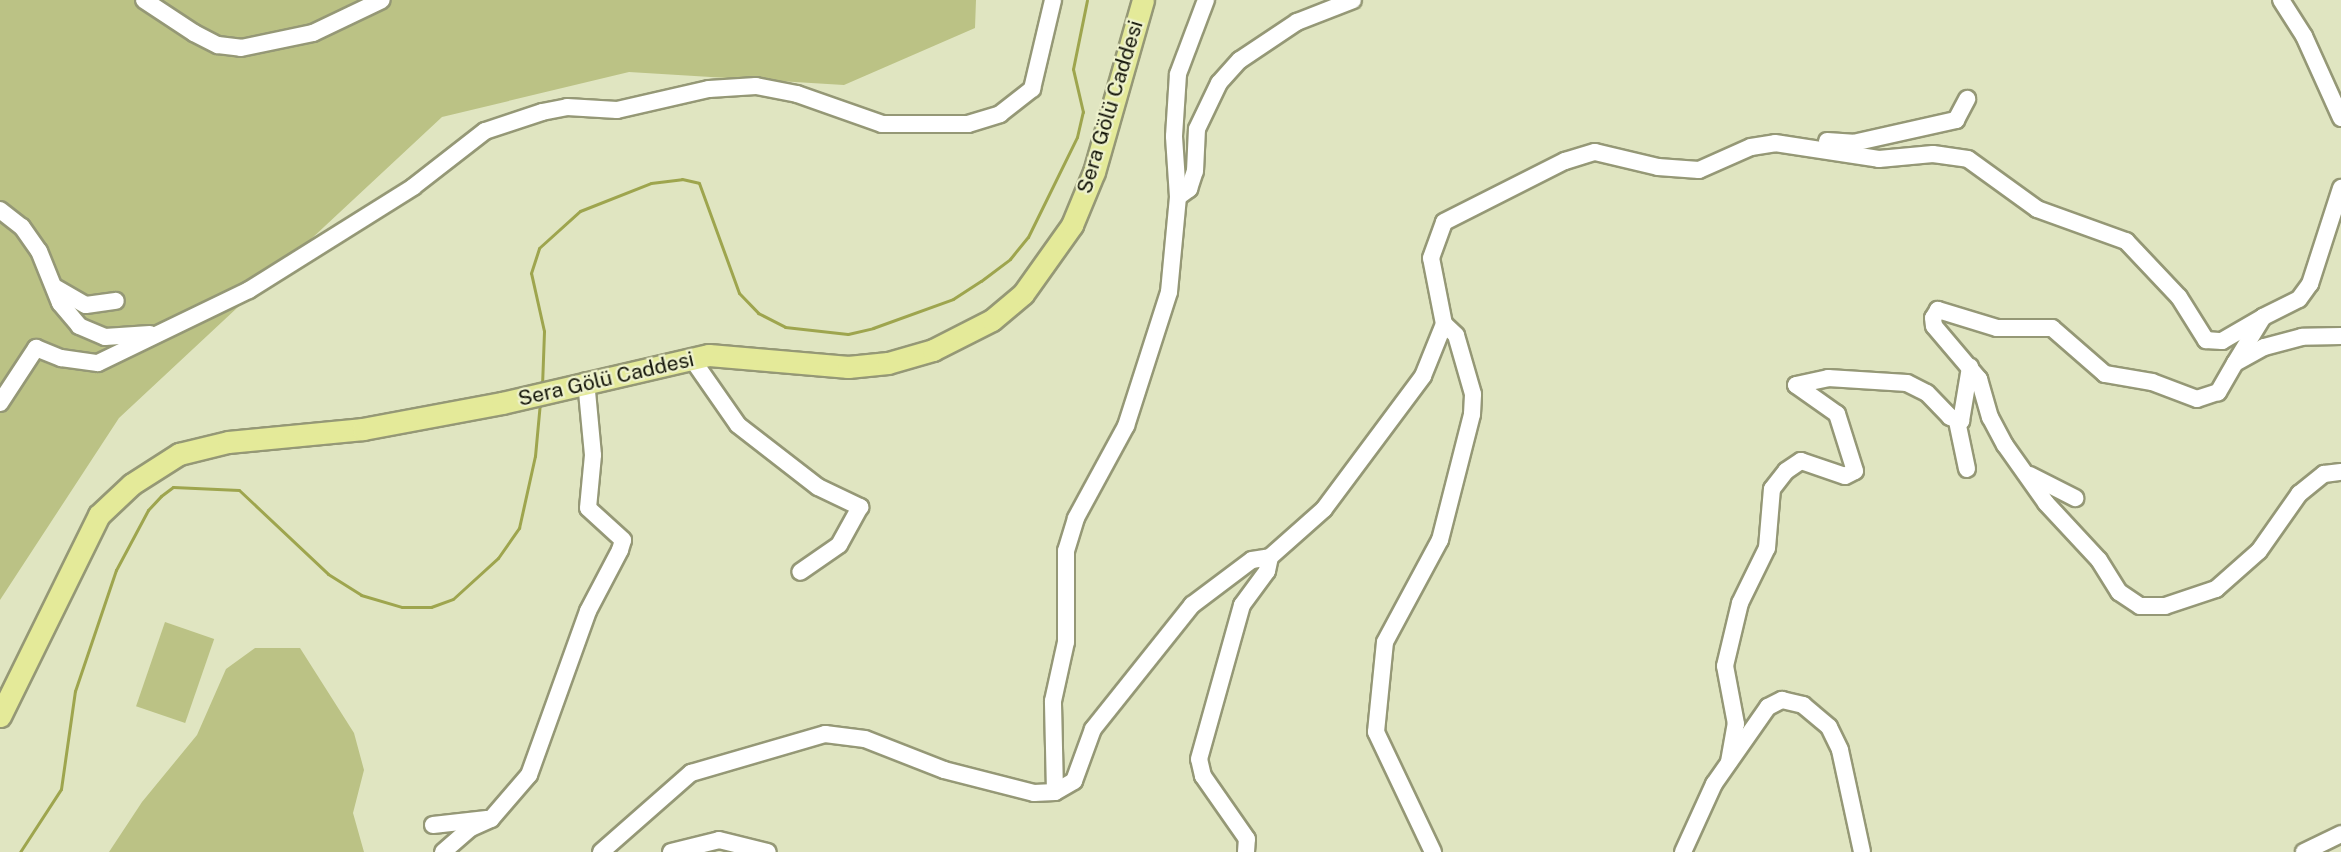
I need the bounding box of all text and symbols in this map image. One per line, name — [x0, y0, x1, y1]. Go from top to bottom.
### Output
street label: Sera Gölü Caddesi — [1072, 17, 1148, 197]
street label: Sera Gölü Caddesi — [516, 347, 696, 411]

